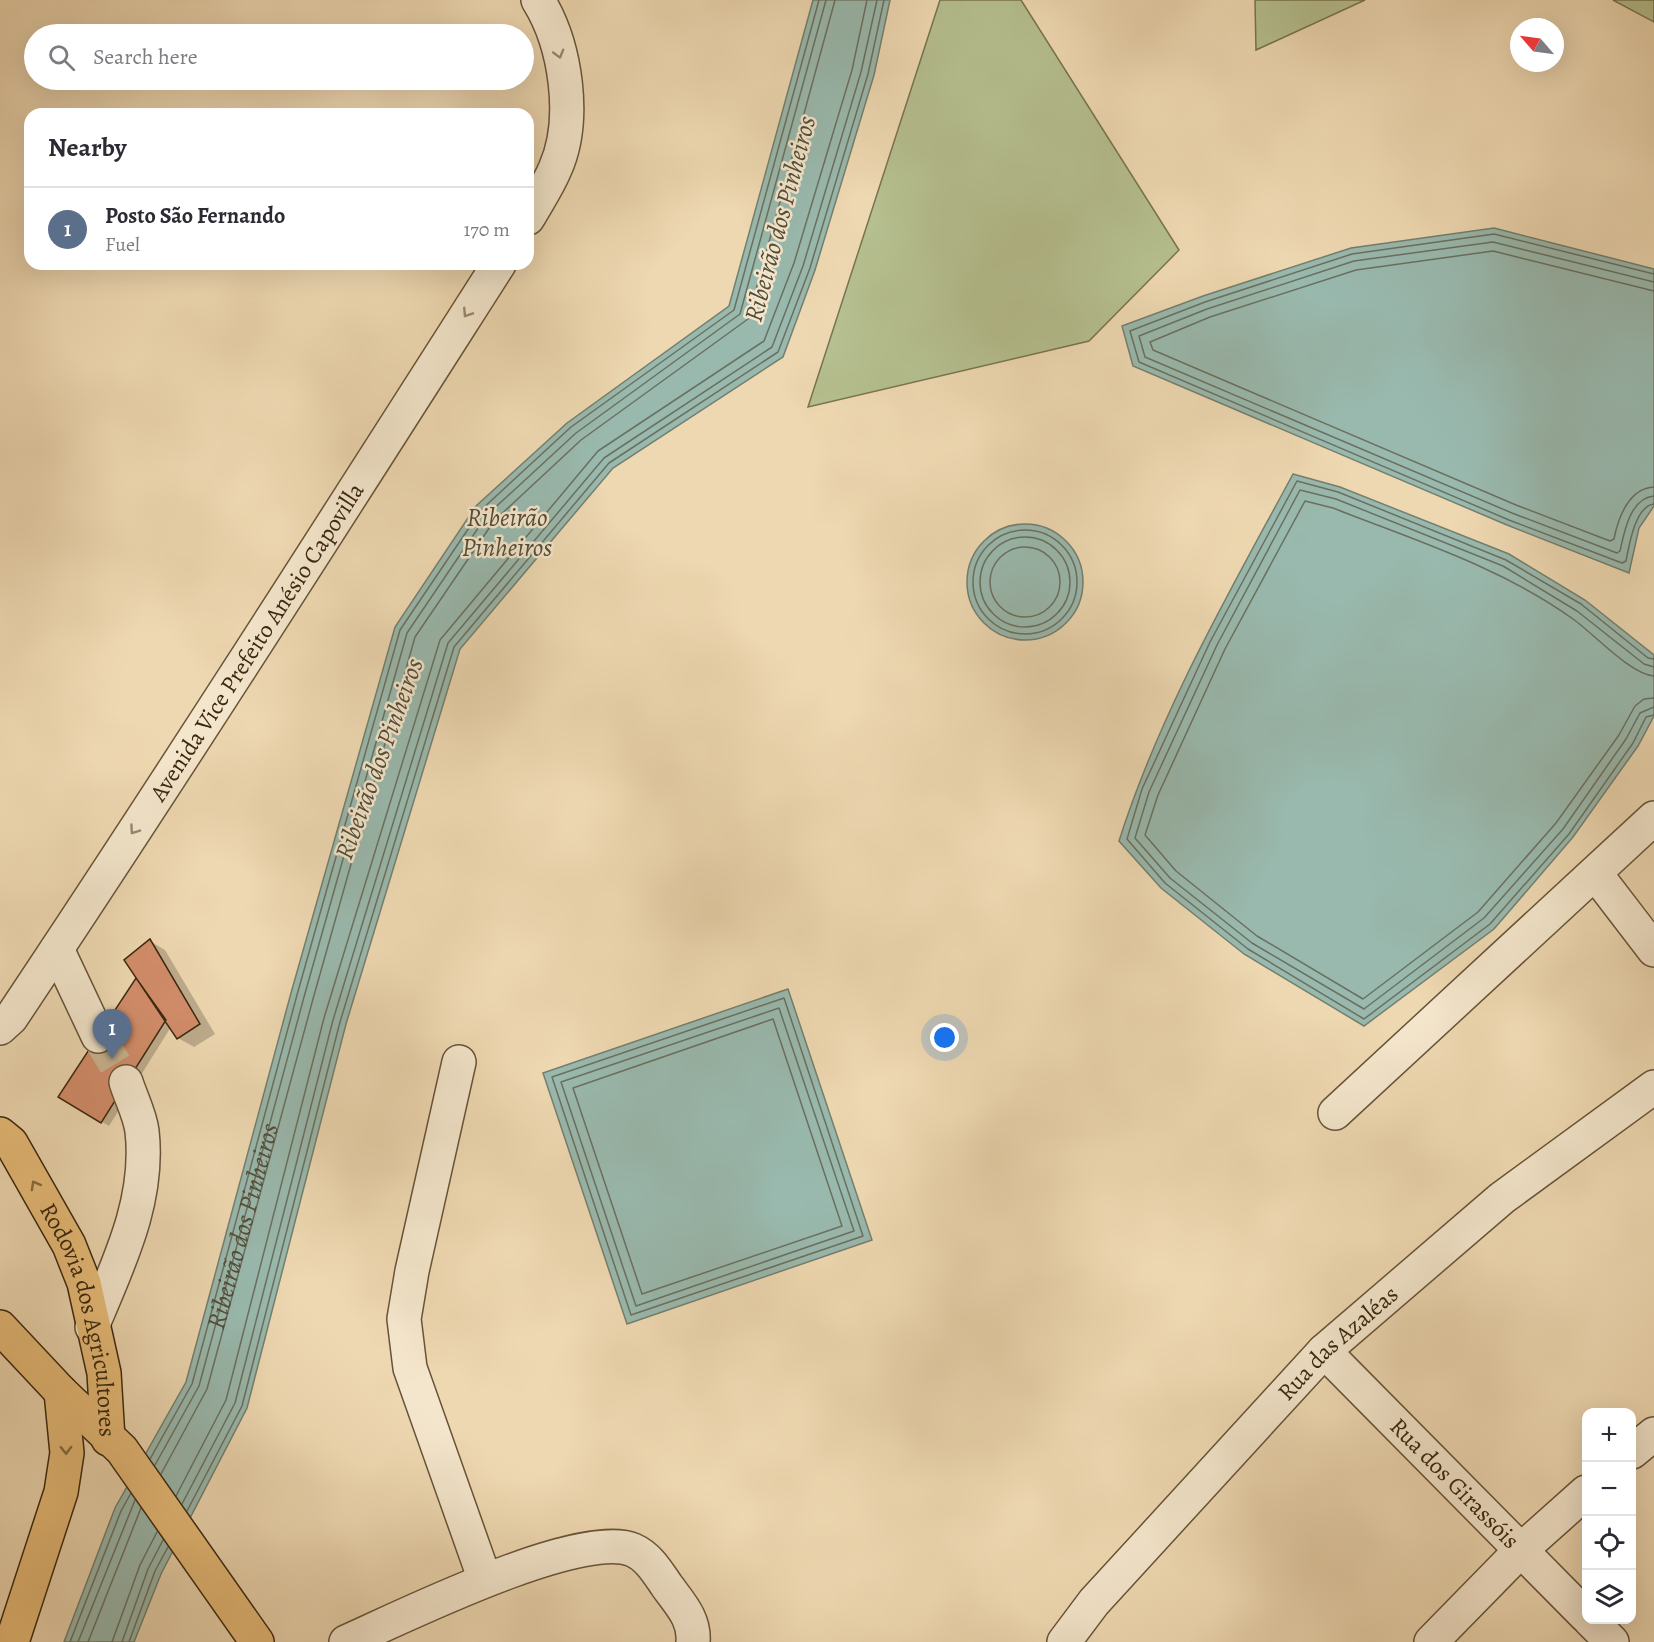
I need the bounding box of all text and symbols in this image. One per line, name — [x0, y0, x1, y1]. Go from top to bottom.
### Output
north arrow — [1510, 18, 1564, 72]
search box — [24, 24, 534, 90]
icon: search — [45, 41, 78, 74]
text: Search here — [93, 42, 198, 72]
one-way arrow — [552, 48, 564, 59]
water label: Ribeirão dos Pinheiros — [736, 112, 824, 326]
text: Nearby — [48, 130, 127, 165]
text: Posto São Fernando — [105, 201, 285, 231]
text: 1 — [64, 216, 71, 243]
text: 170 m — [464, 216, 510, 243]
text: Fuel — [105, 231, 140, 258]
one-way arrow — [463, 307, 475, 317]
street label: Avenida Vice Prefeito Anésio Capovilla — [141, 476, 372, 808]
water label: Ribeirão Pinheiros — [462, 500, 552, 565]
water label: Ribeirão dos Pinheiros — [326, 653, 432, 864]
one-way arrow — [130, 824, 141, 835]
pin: 1 — [92, 1010, 132, 1059]
your location — [930, 1023, 959, 1052]
water label: Ribeirão dos Pinheiros — [198, 1119, 287, 1333]
one-way arrow — [30, 1181, 42, 1191]
street label: Rodovia dos Agricultores — [32, 1197, 124, 1438]
street label: Rua das Azaléas — [1270, 1278, 1405, 1408]
map controls — [1582, 1408, 1636, 1624]
button: + — [1582, 1408, 1636, 1462]
street label: Rua dos Girassóis — [1383, 1411, 1527, 1556]
one-way arrow — [60, 1446, 72, 1455]
button: − — [1582, 1462, 1636, 1516]
button: locate — [1582, 1516, 1636, 1570]
button: layers — [1582, 1570, 1636, 1624]

